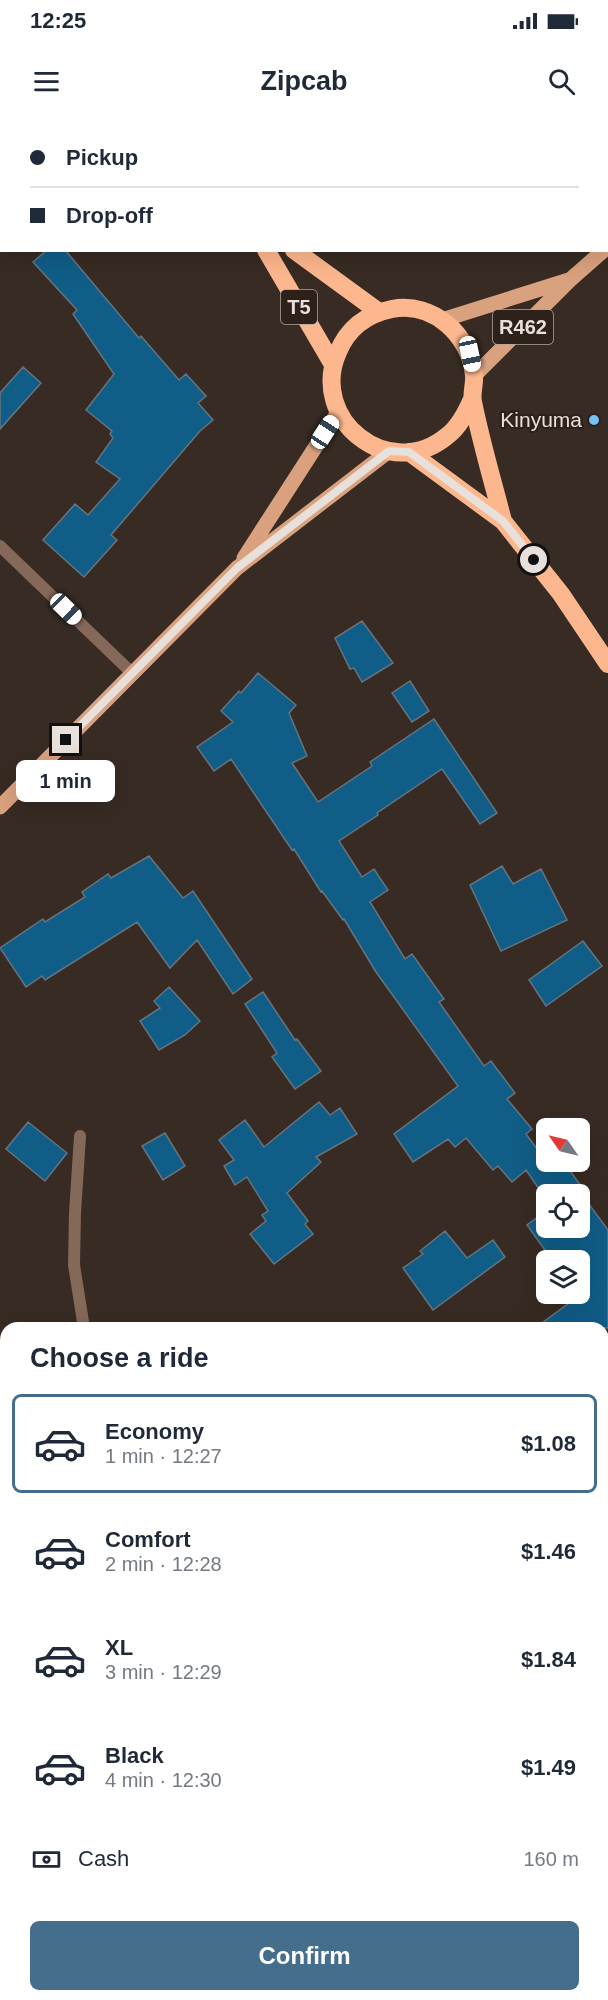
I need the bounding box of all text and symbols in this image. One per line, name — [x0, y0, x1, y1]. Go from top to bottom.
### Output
text: 12:25 — [30, 8, 86, 33]
icon: menu — [30, 65, 63, 98]
icon: search — [545, 65, 578, 98]
text: Zipcab — [260, 66, 348, 96]
text: Pickup — [66, 145, 138, 170]
text: Drop-off — [66, 203, 153, 228]
road number: T5 — [281, 290, 317, 324]
road number: R462 — [493, 310, 553, 344]
car — [457, 335, 483, 373]
place label: Kinyuma — [500, 408, 582, 431]
car — [308, 412, 342, 452]
marker: Kinyuma — [587, 413, 601, 427]
route start — [520, 546, 547, 573]
car — [47, 590, 85, 628]
route end — [52, 726, 79, 753]
callout: 1 min — [16, 761, 116, 803]
text: 1 min — [39, 770, 92, 792]
north arrow — [536, 1118, 590, 1172]
map controls — [536, 1118, 590, 1304]
button: locate — [536, 1184, 590, 1238]
button: layers — [536, 1250, 590, 1304]
text: Choose a ride — [30, 1343, 209, 1373]
icon: car — [33, 1417, 87, 1471]
text: Economy — [105, 1419, 204, 1444]
text: $1.08 — [521, 1431, 576, 1456]
text: 1 min · 12:27 — [105, 1445, 222, 1467]
icon: car — [33, 1525, 87, 1579]
text: Comfort — [105, 1527, 191, 1552]
text: $1.46 — [521, 1539, 576, 1564]
text: 2 min · 12:28 — [105, 1553, 222, 1575]
icon: car — [33, 1633, 87, 1687]
text: XL — [105, 1635, 133, 1660]
text: $1.84 — [521, 1647, 576, 1672]
text: 3 min · 12:29 — [105, 1661, 222, 1683]
icon: car — [33, 1741, 87, 1795]
text: Black — [105, 1743, 164, 1768]
text: $1.49 — [521, 1755, 576, 1780]
text: 4 min · 12:30 — [105, 1769, 222, 1791]
icon: cash — [30, 1843, 63, 1876]
text: Cash — [78, 1846, 129, 1871]
text: 160 m — [523, 1848, 579, 1870]
button: Confirm — [30, 1921, 579, 1990]

